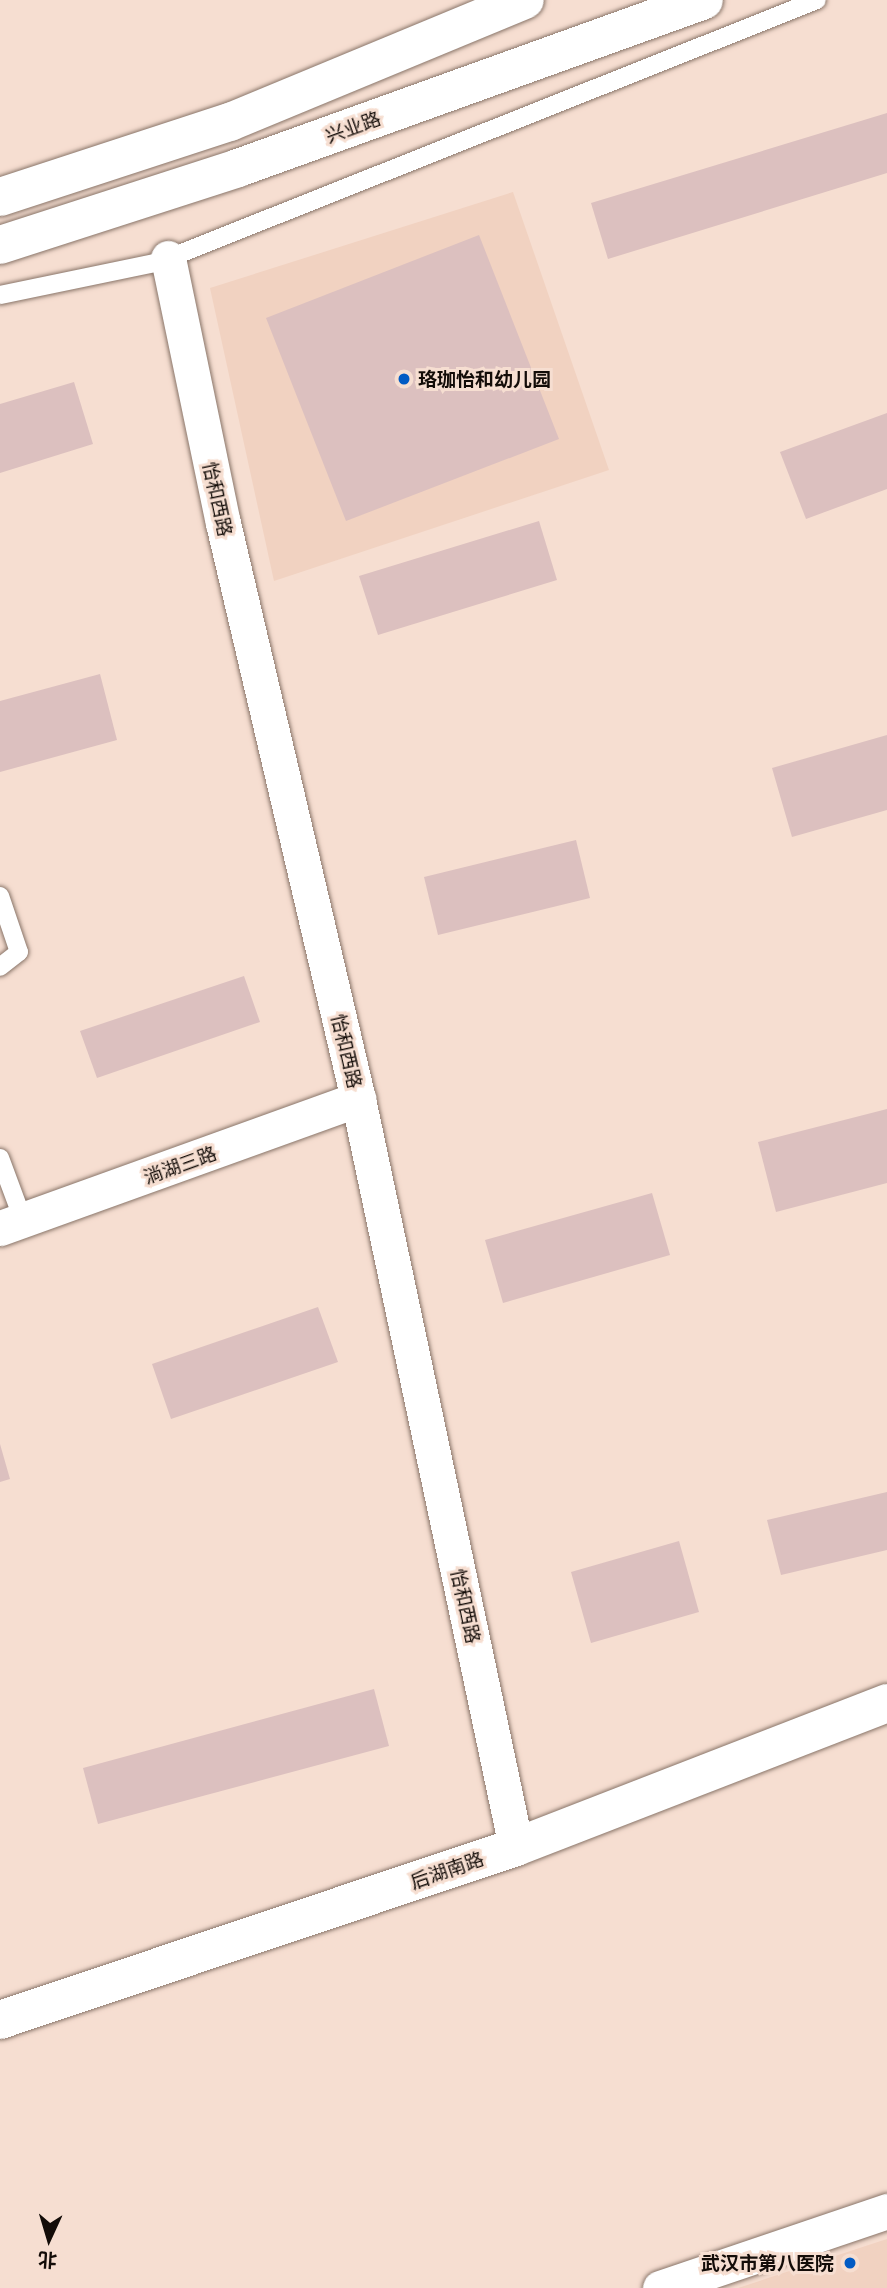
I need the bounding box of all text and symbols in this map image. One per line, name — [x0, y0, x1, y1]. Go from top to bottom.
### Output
street label: 兴业路 — [322, 107, 384, 147]
place label: 珞珈怡和幼儿园 — [418, 368, 551, 390]
marker: 珞珈怡和幼儿园 — [396, 371, 412, 387]
street label: 怡和西路 — [199, 459, 237, 539]
street label: 怡和西路 — [327, 1011, 367, 1091]
street label: 淌湖三路 — [140, 1141, 220, 1189]
street label: 怡和西路 — [447, 1566, 485, 1646]
street label: 后湖南路 — [407, 1847, 487, 1893]
north arrow — [14, 2204, 84, 2274]
text: 北 — [37, 2248, 58, 2273]
place label: 武汉市第八医院 — [701, 2252, 834, 2274]
marker: 武汉市第八医院 — [840, 2253, 860, 2273]

